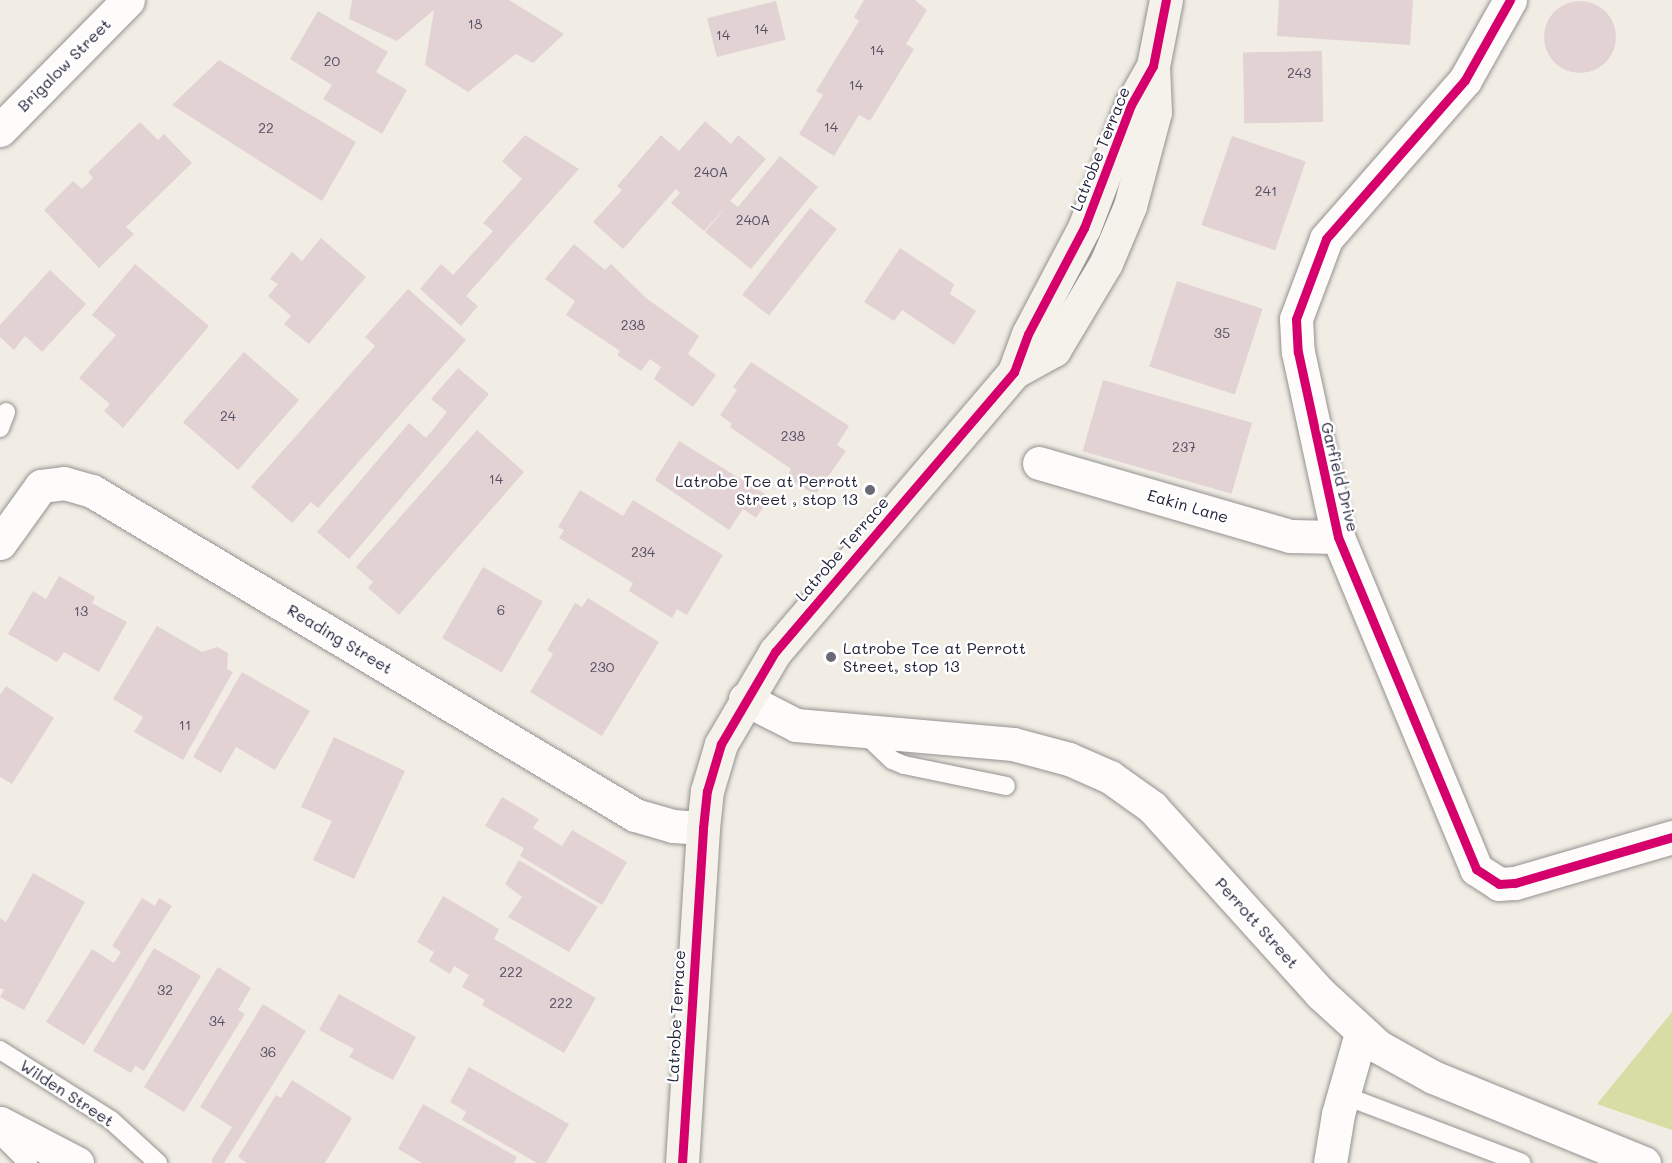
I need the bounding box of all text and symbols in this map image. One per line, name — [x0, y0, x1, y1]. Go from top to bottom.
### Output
street label: Brigalow Street — [13, 14, 115, 116]
house number: 18 — [468, 16, 482, 32]
house number: 14 — [754, 21, 768, 37]
house number: 14 — [716, 27, 730, 43]
house number: 14 — [870, 42, 884, 58]
house number: 20 — [324, 53, 340, 69]
house number: 243 — [1287, 65, 1311, 81]
house number: 14 — [849, 77, 863, 93]
street label: Latrobe Terrace — [1066, 84, 1134, 214]
house number: 14 — [824, 119, 838, 135]
house number: 22 — [258, 120, 274, 136]
house number: 240A — [694, 164, 728, 180]
house number: 241 — [1255, 183, 1277, 199]
house number: 240A — [736, 212, 770, 228]
house number: 238 — [621, 317, 645, 333]
house number: 35 — [1214, 325, 1230, 341]
house number: 24 — [220, 408, 236, 424]
street label: Garfield Drive — [1317, 420, 1363, 534]
house number: 238 — [781, 428, 805, 444]
house number: 237 — [1172, 439, 1196, 455]
house number: 14 — [489, 471, 503, 487]
place label: Latrobe Tce at Perrott Street , stop 13 — [675, 471, 858, 509]
marker: Latrobe Tce at Perrott Street , stop 13 — [863, 483, 877, 497]
street label: Eakin Lane — [1145, 485, 1231, 527]
street label: Latrobe Terrace — [791, 493, 893, 605]
house number: 234 — [631, 544, 655, 560]
street label: Reading Street — [284, 600, 396, 678]
house number: 6 — [497, 602, 505, 618]
house number: 13 — [74, 603, 88, 619]
place label: Latrobe Tce at Perrott Street, stop 13 — [843, 638, 1026, 676]
marker: Latrobe Tce at Perrott Street, stop 13 — [824, 650, 838, 664]
house number: 230 — [590, 659, 614, 675]
house number: 11 — [179, 717, 191, 733]
street label: Perrott Street — [1211, 874, 1303, 972]
street label: Latrobe Terrace — [663, 949, 689, 1083]
house number: 222 — [499, 964, 523, 980]
house number: 32 — [157, 982, 173, 998]
house number: 222 — [549, 995, 573, 1011]
house number: 34 — [209, 1013, 225, 1029]
house number: 36 — [260, 1044, 276, 1060]
street label: Wilden Street — [17, 1056, 117, 1130]

